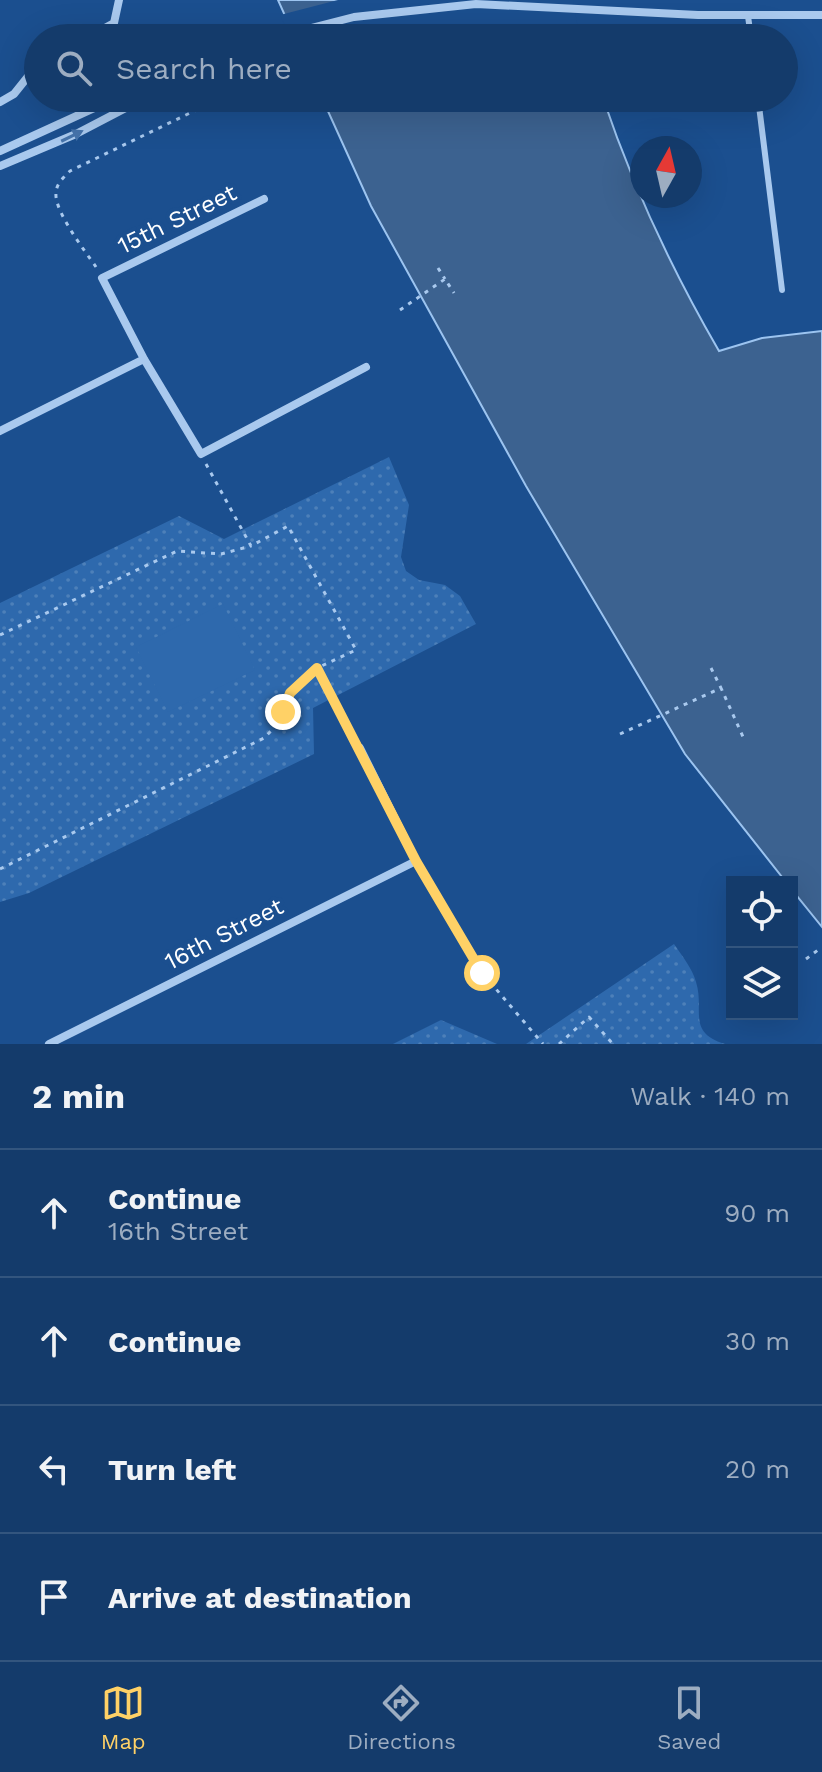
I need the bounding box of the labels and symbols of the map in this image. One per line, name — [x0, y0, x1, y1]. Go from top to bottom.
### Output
one-way arrow — [60, 129, 83, 143]
north arrow — [630, 136, 702, 208]
street label: 15th Street — [113, 178, 241, 260]
route end — [265, 694, 301, 730]
street label: 16th Street — [160, 892, 288, 976]
route start — [464, 955, 500, 991]

